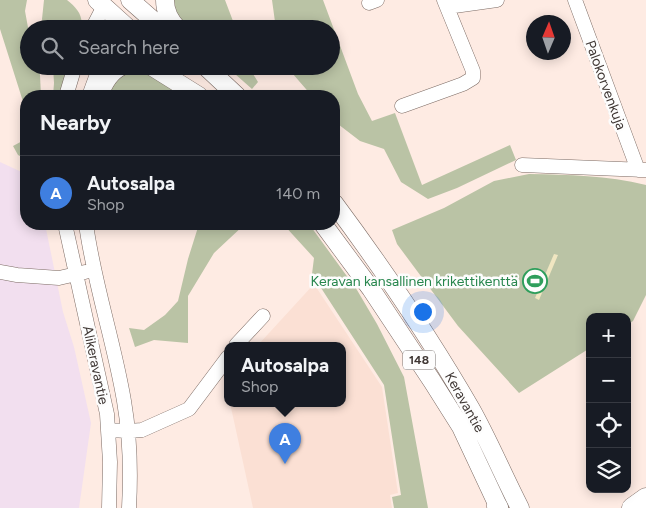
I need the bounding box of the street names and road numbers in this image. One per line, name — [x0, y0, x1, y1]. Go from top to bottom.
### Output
street label: Palokorvenkuja — [581, 38, 630, 132]
street label: Alikeravantie — [79, 324, 112, 406]
road number: 148 — [403, 350, 435, 370]
street label: Keravantie — [441, 369, 488, 436]

